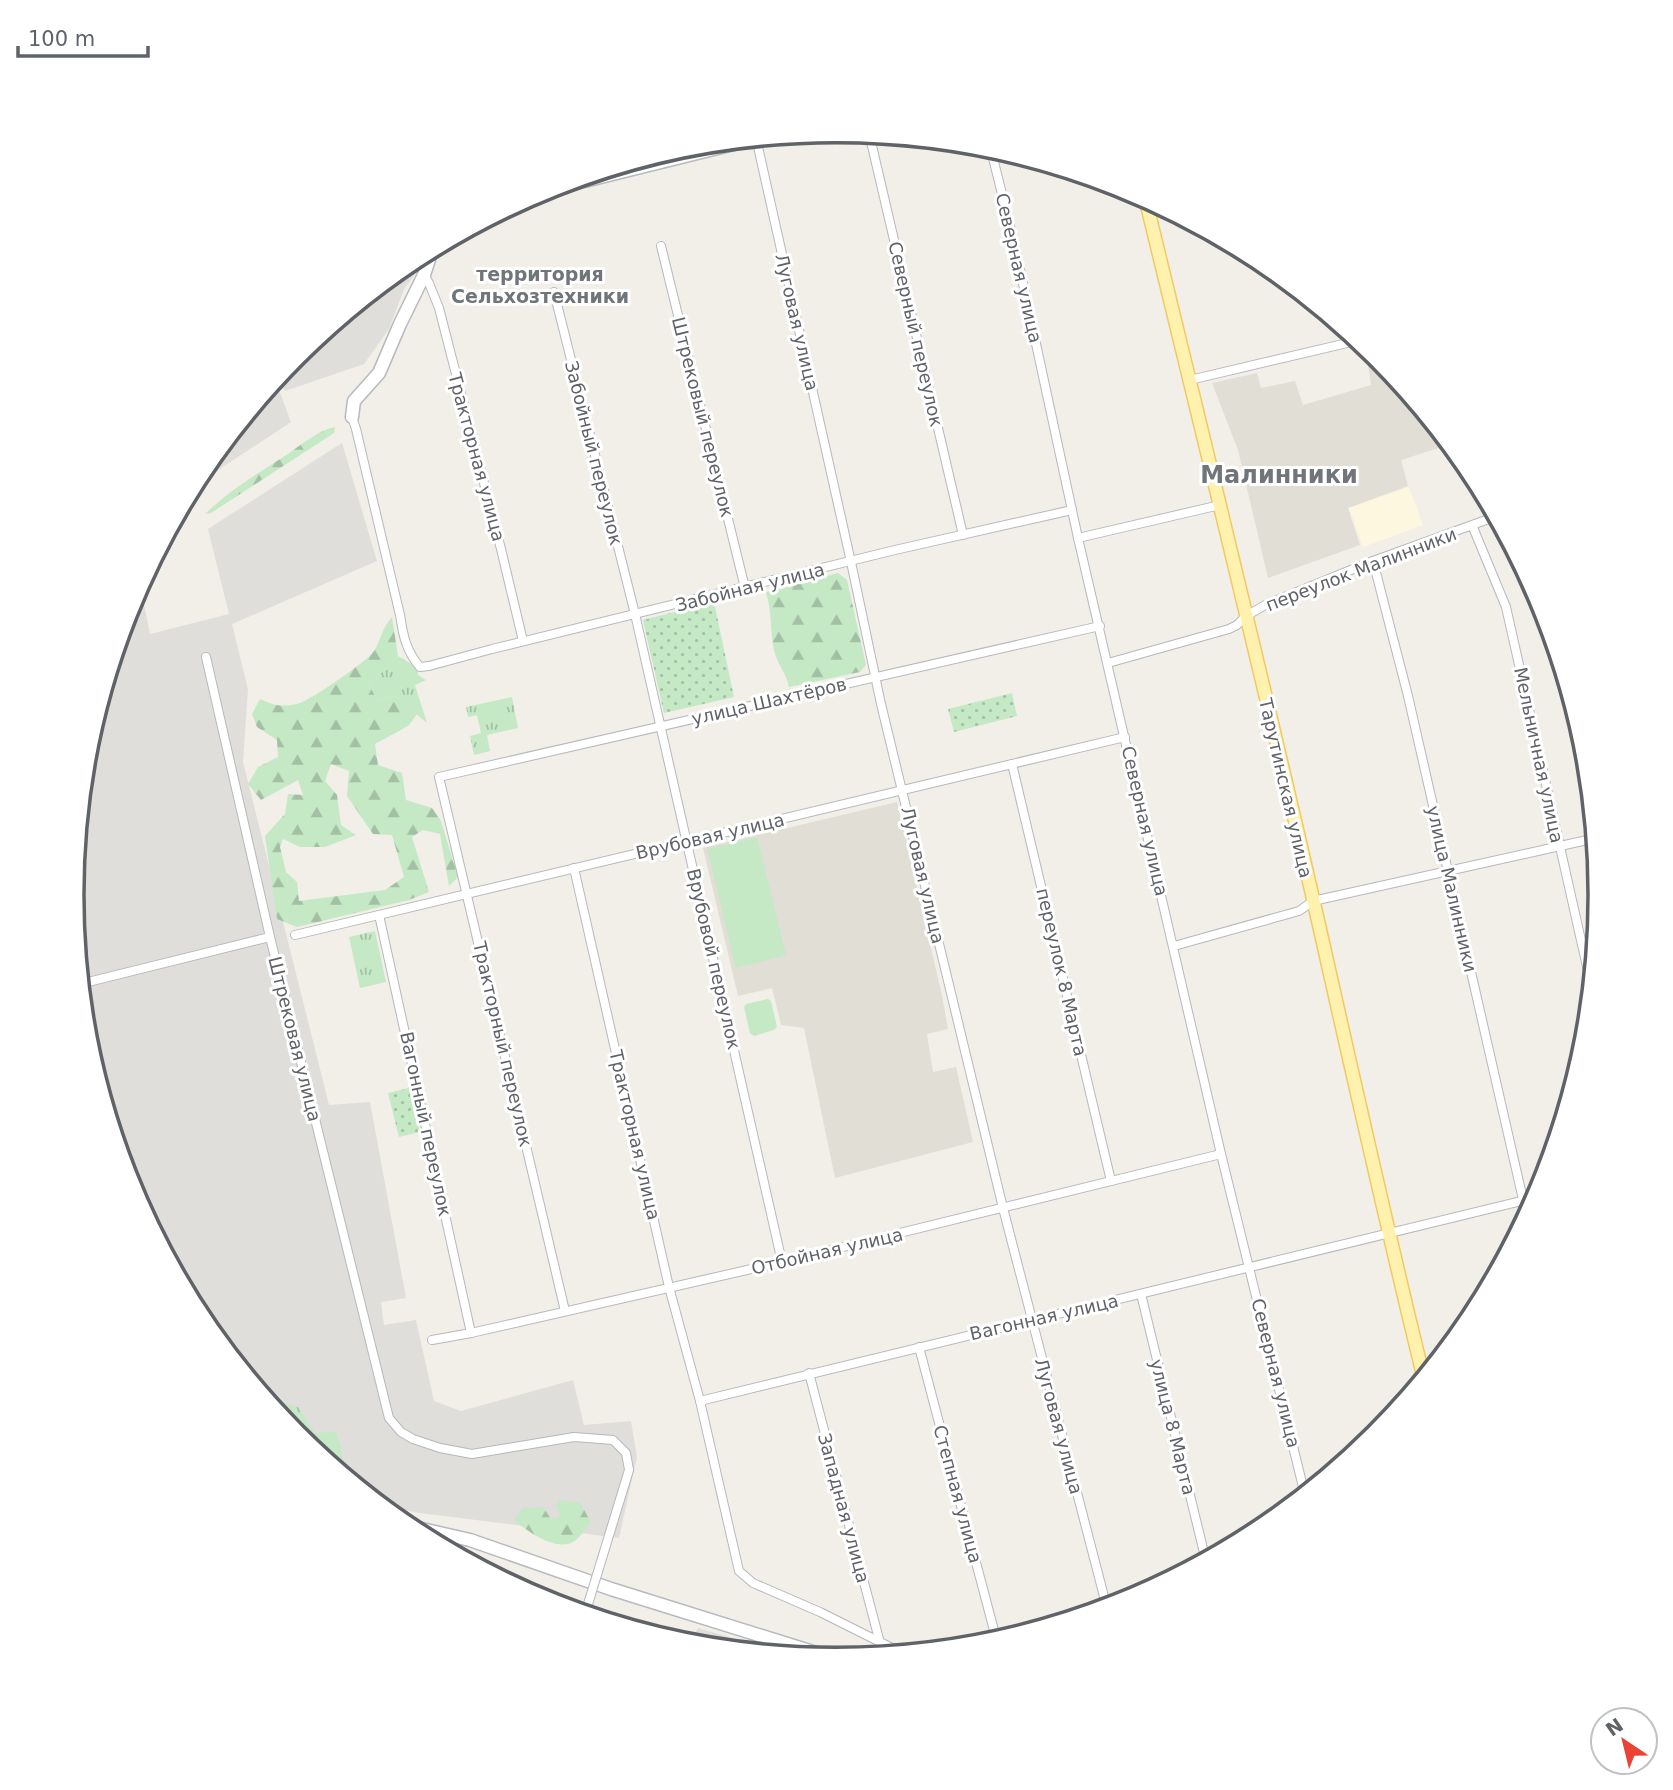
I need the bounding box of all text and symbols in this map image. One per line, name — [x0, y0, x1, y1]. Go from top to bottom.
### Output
scale bar — [18, 14, 147, 58]
text: 100 m — [28, 27, 95, 51]
street label: Северная улица — [992, 191, 1046, 345]
street label: Северный переулок — [884, 239, 948, 429]
street label: Луговая улица — [771, 251, 823, 393]
district label: территория Сельхозтехники — [451, 263, 629, 307]
street label: Штрековый переулок — [668, 315, 738, 519]
street label: Забойный переулок — [561, 359, 627, 547]
street label: Тракторная улица — [444, 369, 510, 544]
district label: Малинники — [1200, 461, 1358, 489]
street label: переулок Малинники — [1263, 523, 1459, 615]
street label: Забойная улица — [673, 558, 827, 616]
street label: Мельничная улица — [1510, 665, 1568, 845]
street label: улица Шахтёров — [689, 673, 849, 729]
street label: Тарутинская улица — [1255, 695, 1317, 880]
street label: Северная улица — [1118, 744, 1172, 898]
street label: Луговая улица — [897, 804, 949, 946]
street label: улица Малинники — [1423, 804, 1481, 974]
street label: Врубовая улица — [634, 809, 786, 863]
street label: Врубовой переулок — [683, 867, 745, 1052]
street label: переулок 8 Марта — [1032, 886, 1092, 1058]
street label: Тракторный переулок — [469, 938, 537, 1149]
street label: Штрековая улица — [264, 954, 326, 1124]
street label: Вагонный переулок — [396, 1030, 456, 1218]
street label: Тракторная улица — [605, 1047, 665, 1222]
street label: Отбойная улица — [749, 1223, 905, 1279]
street label: Вагонная улица — [968, 1290, 1120, 1344]
street label: Северная улица — [1247, 1296, 1305, 1450]
street label: Луговая улица — [1031, 1356, 1087, 1496]
street label: улица 8 Марта — [1146, 1357, 1200, 1497]
street label: Степная улица — [929, 1423, 987, 1565]
street label: Западная улица — [814, 1431, 874, 1585]
north arrow — [1589, 1706, 1659, 1776]
text: N — [1601, 1714, 1627, 1741]

